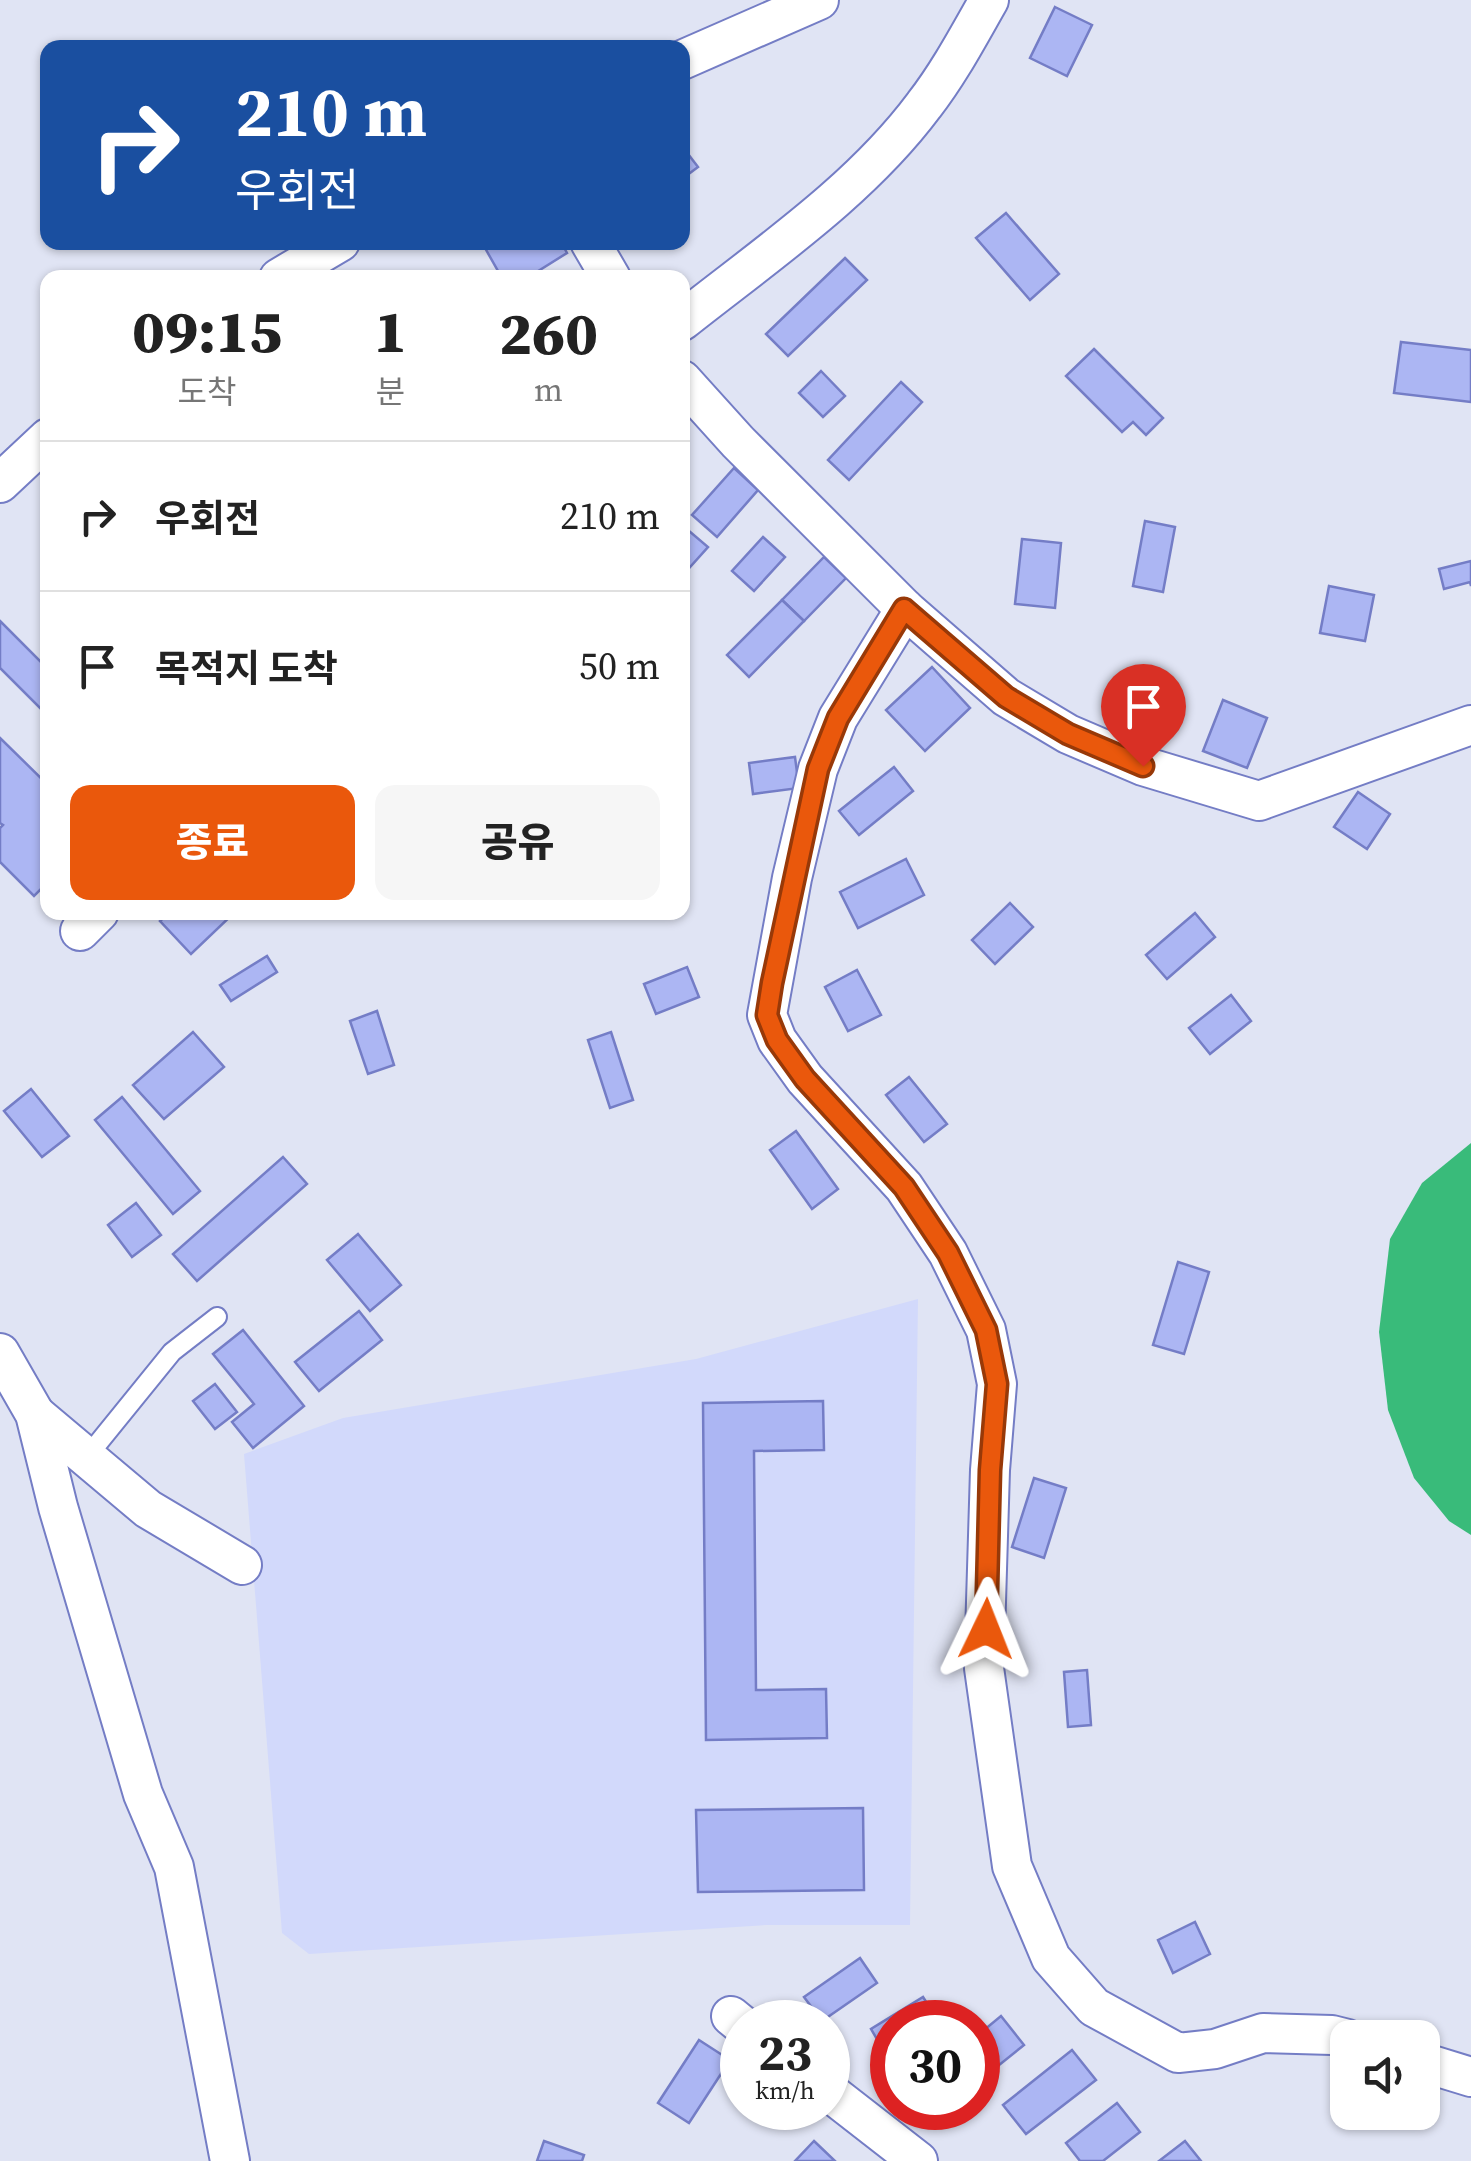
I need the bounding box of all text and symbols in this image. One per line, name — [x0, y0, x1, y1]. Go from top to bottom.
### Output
text: 210 m — [235, 63, 427, 159]
icon: right — [70, 80, 200, 210]
text: 우회전 — [235, 159, 359, 221]
text: 09:15 — [132, 290, 282, 372]
text: 1 — [374, 290, 407, 372]
text: 260 — [499, 292, 598, 374]
text: m — [534, 368, 563, 412]
text: 도착 — [178, 370, 236, 414]
text: 분 — [376, 370, 405, 414]
icon: right — [70, 489, 125, 544]
text: 210 m — [560, 490, 660, 542]
text: 우회전 — [155, 493, 260, 545]
icon: arrive — [70, 639, 125, 694]
text: 50 m — [579, 640, 660, 692]
text: 목적지 도착 — [155, 643, 338, 695]
pin — [1101, 664, 1186, 767]
icon: arrive — [1116, 679, 1171, 734]
button: 종료 — [70, 785, 355, 900]
button: 공유 — [375, 785, 660, 900]
position arrow — [934, 1577, 1038, 1681]
speed limit sign: 30 — [870, 2000, 1000, 2130]
text: 23 — [758, 2018, 812, 2087]
map controls — [1330, 2020, 1440, 2130]
button: sound — [1330, 2020, 1440, 2130]
text: km/h — [755, 2073, 815, 2107]

